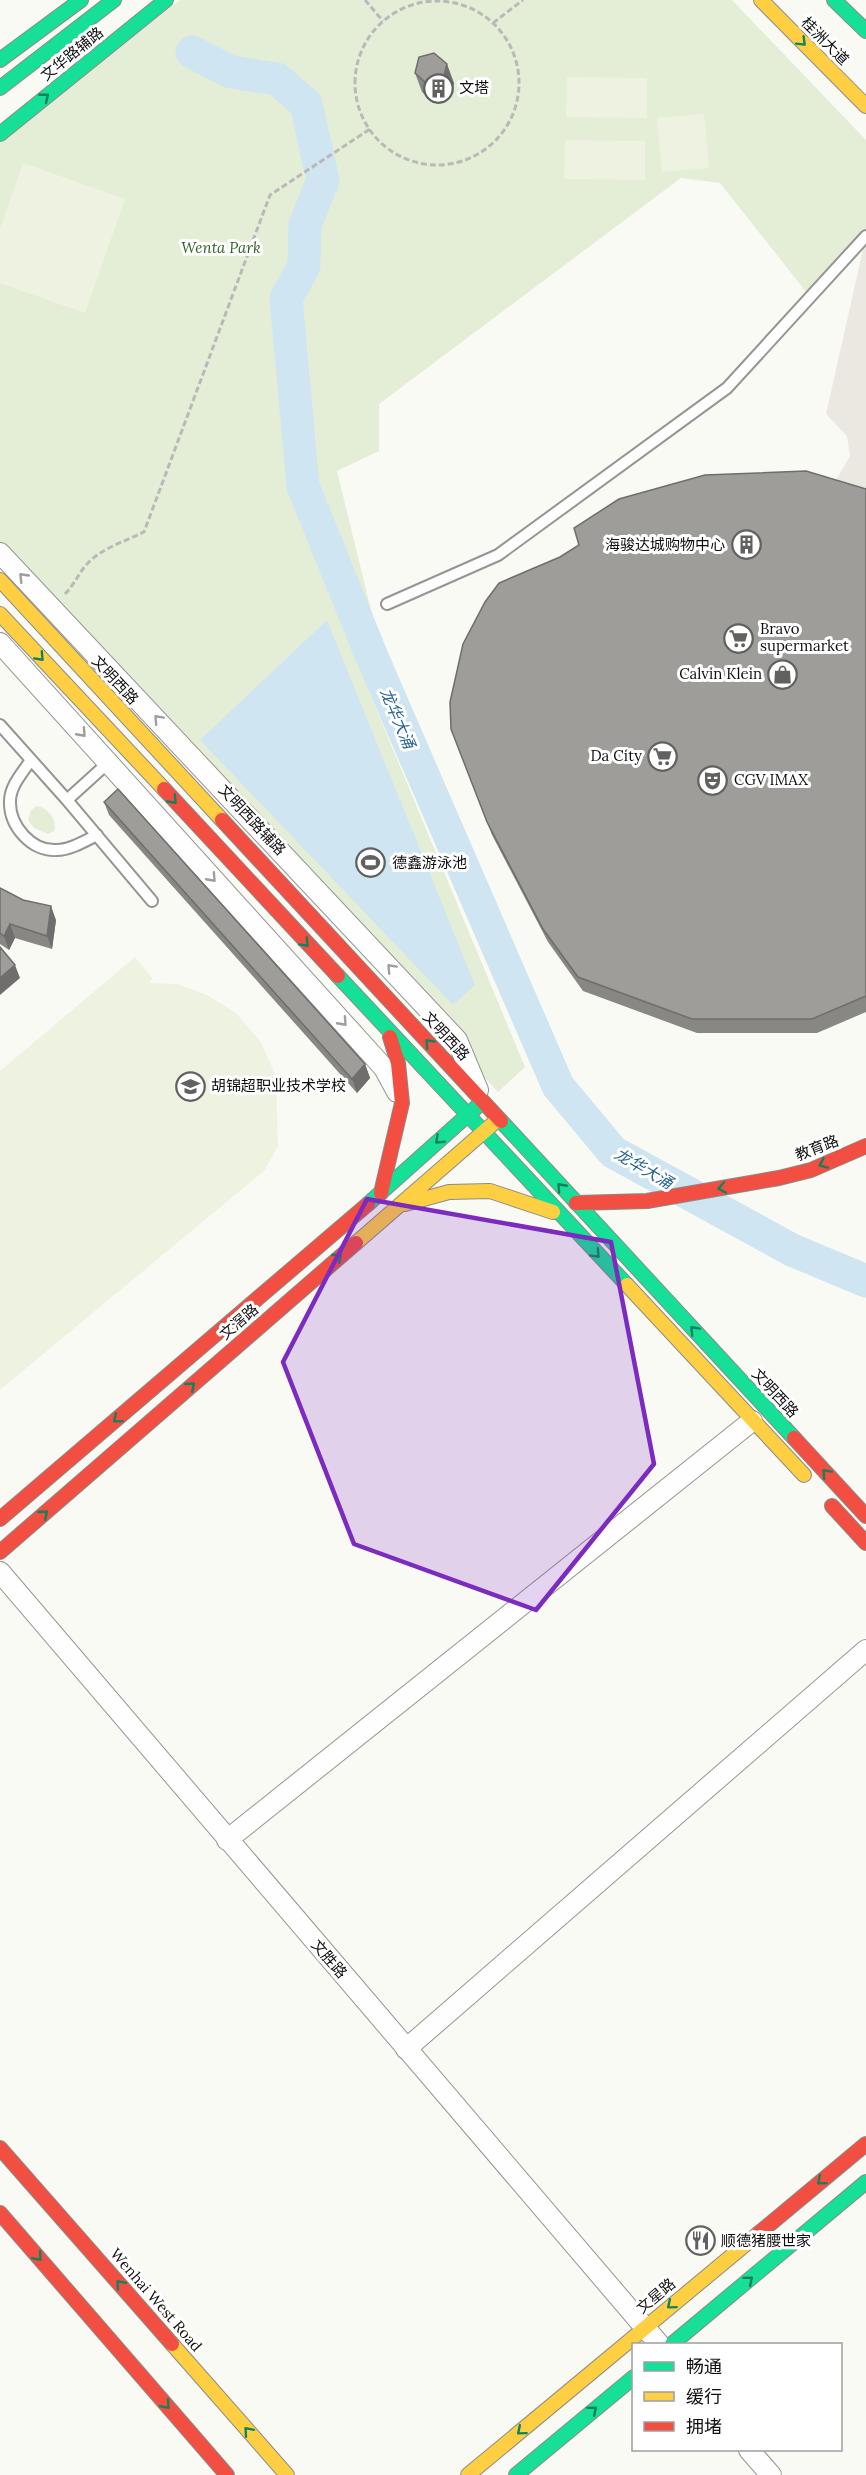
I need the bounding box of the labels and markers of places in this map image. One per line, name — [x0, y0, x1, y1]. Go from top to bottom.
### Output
building icon: 文塔 — [422, 72, 454, 104]
place label: 文塔 — [459, 78, 489, 97]
building icon: 海骏达城购物中心 — [730, 529, 762, 561]
place label: 海骏达城购物中心 — [605, 535, 725, 554]
place label: Bravo supermarket — [760, 619, 849, 655]
supermarket icon: Bravo supermarket — [723, 622, 755, 654]
shop icon: Calvin Klein — [767, 658, 799, 690]
place label: Calvin Klein — [679, 664, 762, 683]
supermarket icon: Da City — [647, 740, 679, 772]
place label: Da City — [591, 746, 642, 765]
theatre icon: CGV IMAX — [697, 764, 729, 796]
place label: CGV IMAX — [734, 770, 808, 789]
sports icon: 德鑫游泳池 — [355, 847, 387, 879]
place label: 德鑫游泳池 — [392, 853, 467, 872]
school or university icon: 胡锦超职业技术学校 — [174, 1070, 206, 1102]
place label: 胡锦超职业技术学校 — [211, 1076, 346, 1095]
restaurant icon: 顺德猪腰世家 — [684, 2225, 716, 2257]
place label: 顺德猪腰世家 — [721, 2231, 811, 2250]

